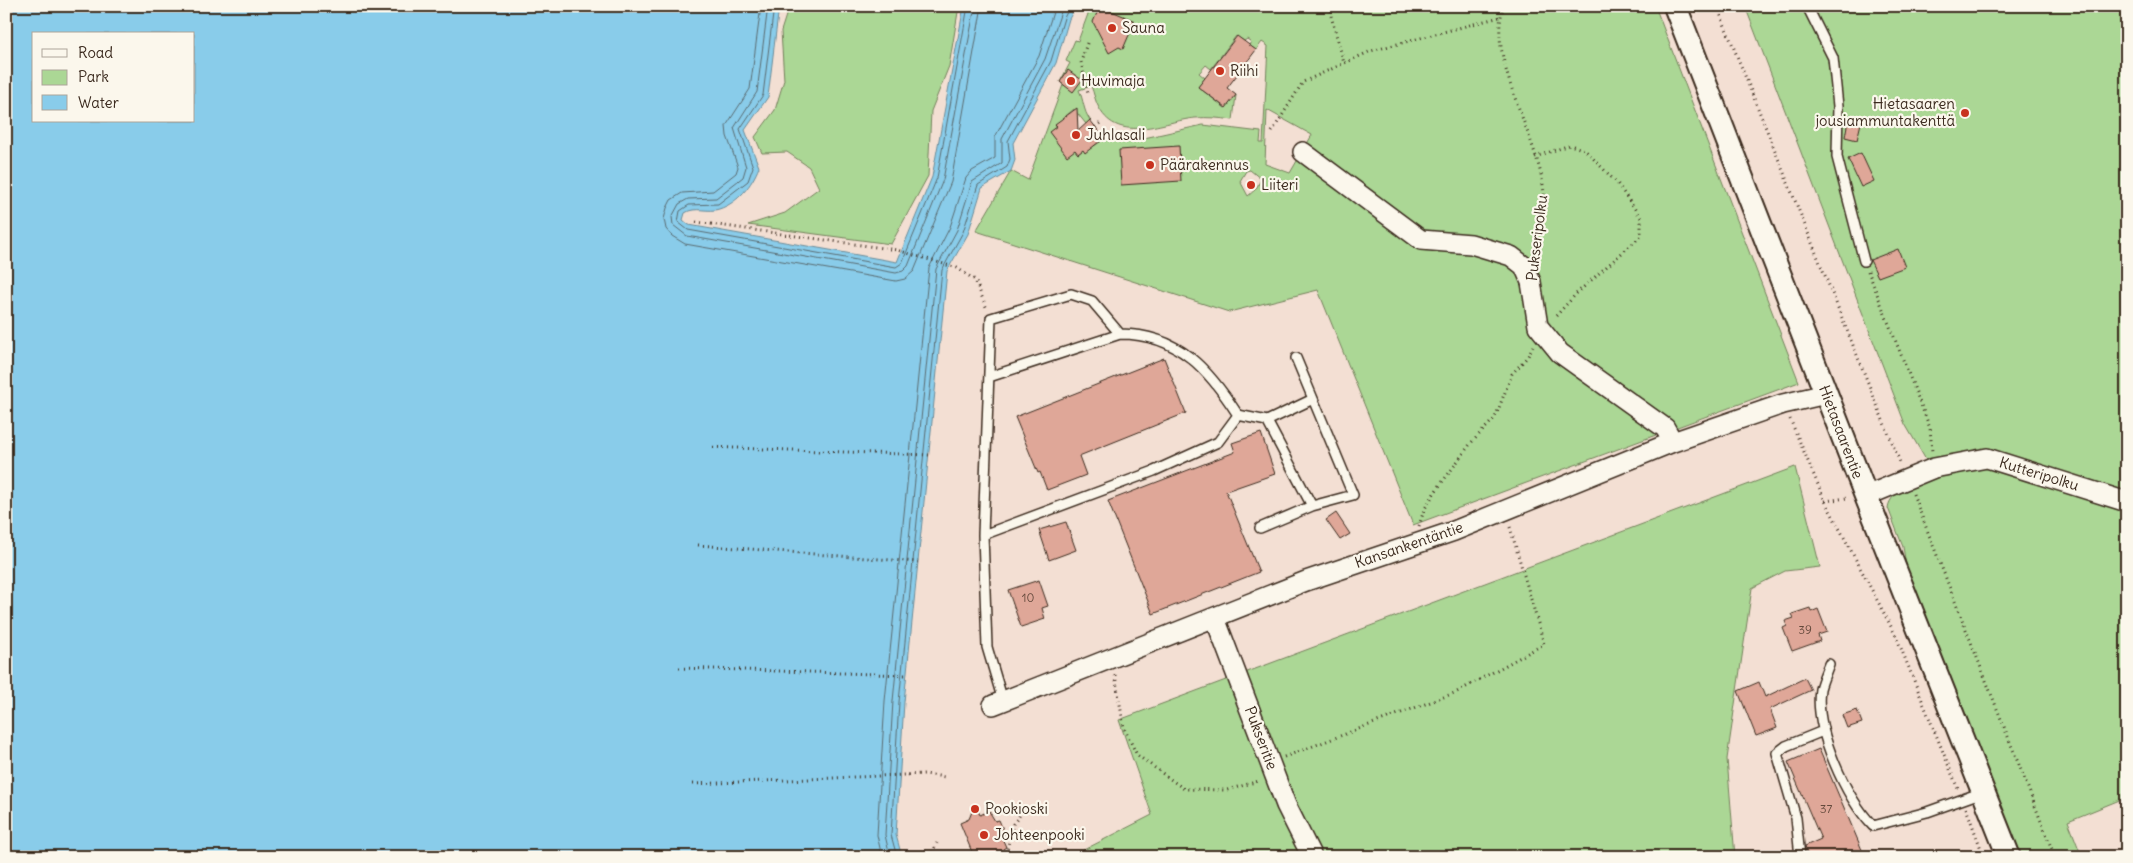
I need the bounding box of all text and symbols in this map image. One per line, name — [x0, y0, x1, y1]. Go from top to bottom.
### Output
place label: Sauna — [1122, 18, 1165, 37]
marker: Sauna — [1106, 22, 1118, 34]
legend — [32, 32, 195, 122]
text: Road — [78, 43, 113, 62]
place label: Riihi — [1230, 61, 1258, 80]
marker: Riihi — [1214, 65, 1226, 77]
text: Park — [78, 67, 109, 86]
place label: Huvimaja — [1081, 71, 1145, 90]
marker: Huvimaja — [1065, 75, 1077, 87]
text: Water — [78, 93, 119, 112]
place label: Hietasaaren jousiammuntakenttä — [1815, 94, 1955, 130]
marker: Hietasaaren jousiammuntakenttä — [1959, 107, 1971, 119]
place label: Juhlasali — [1086, 125, 1145, 144]
marker: Juhlasali — [1070, 129, 1082, 141]
place label: Päärakennus — [1160, 155, 1249, 174]
marker: Päärakennus — [1144, 159, 1156, 171]
place label: Liiteri — [1261, 175, 1298, 194]
marker: Liiteri — [1245, 179, 1257, 191]
street label: Pukseripolku — [1522, 194, 1551, 282]
street label: Hietasaarentie — [1815, 382, 1868, 481]
street label: Kutteripolku — [1997, 452, 2081, 495]
street label: Kansankentäntie — [1352, 517, 1466, 572]
house number: 10 — [1022, 590, 1034, 605]
house number: 39 — [1798, 622, 1812, 637]
street label: Pukseritie — [1241, 703, 1282, 772]
place label: Pookioski — [985, 799, 1048, 818]
house number: 37 — [1820, 801, 1832, 816]
marker: Pookioski — [969, 803, 981, 815]
place label: Johteenpooki — [994, 825, 1085, 844]
marker: Johteenpooki — [978, 829, 990, 841]

